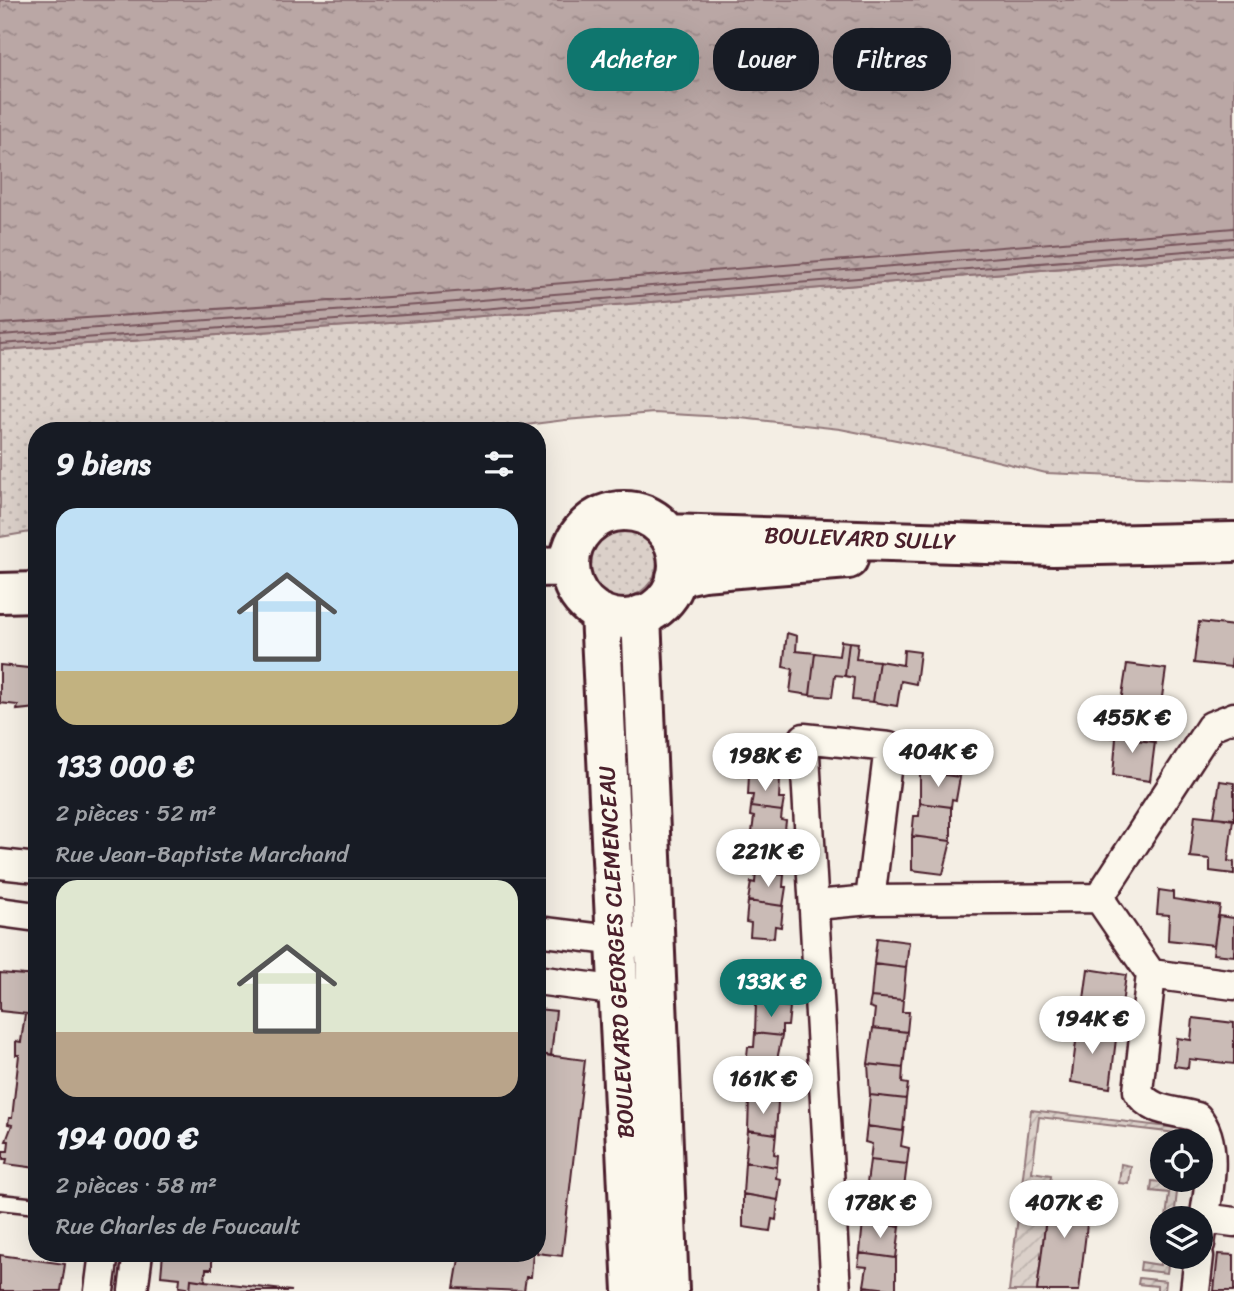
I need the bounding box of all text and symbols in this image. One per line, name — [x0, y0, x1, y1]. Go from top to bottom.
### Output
chip: Acheter — [567, 28, 699, 91]
chip: Louer — [713, 28, 819, 91]
chip: Filtres — [833, 28, 951, 91]
text: 9 biens — [56, 437, 151, 491]
icon: filters — [480, 445, 518, 483]
street label: BOULEVARD SULLY — [764, 515, 957, 562]
icon: home — [224, 554, 350, 680]
pin: 455K € — [1075, 696, 1189, 755]
text: 455K € — [1093, 697, 1171, 738]
pin: 404K € — [881, 730, 995, 789]
text: 404K € — [899, 731, 977, 772]
pin: 198K € — [708, 734, 822, 793]
text: 198K € — [728, 735, 802, 776]
text: 133 000 € — [56, 739, 194, 793]
street label: BOULEVARD GEORGES CLEMENCEAU — [586, 765, 647, 1139]
text: 2 pièces · 52 m² — [56, 793, 216, 834]
pin: 221K € — [711, 830, 825, 889]
text: 221K € — [732, 831, 804, 872]
text: Rue Jean-Baptiste Marchand — [56, 834, 349, 875]
icon: home — [224, 926, 350, 1052]
pin: 133K € — [714, 960, 828, 1019]
text: 133K € — [736, 961, 806, 1002]
pin: 194K € — [1035, 996, 1149, 1056]
text: 194K € — [1055, 998, 1129, 1039]
pin: 161K € — [706, 1056, 820, 1116]
text: 161K € — [729, 1058, 797, 1099]
text: 194 000 € — [56, 1111, 198, 1165]
map controls — [1150, 1129, 1213, 1269]
button: locate — [1150, 1129, 1213, 1192]
text: 2 pièces · 58 m² — [56, 1165, 217, 1206]
pin: 178K € — [823, 1180, 937, 1240]
pin: 407K € — [1007, 1180, 1121, 1240]
text: 178K € — [844, 1182, 916, 1223]
text: 407K € — [1025, 1182, 1103, 1223]
text: Rue Charles de Foucault — [56, 1206, 301, 1247]
button: layers — [1150, 1206, 1213, 1269]

